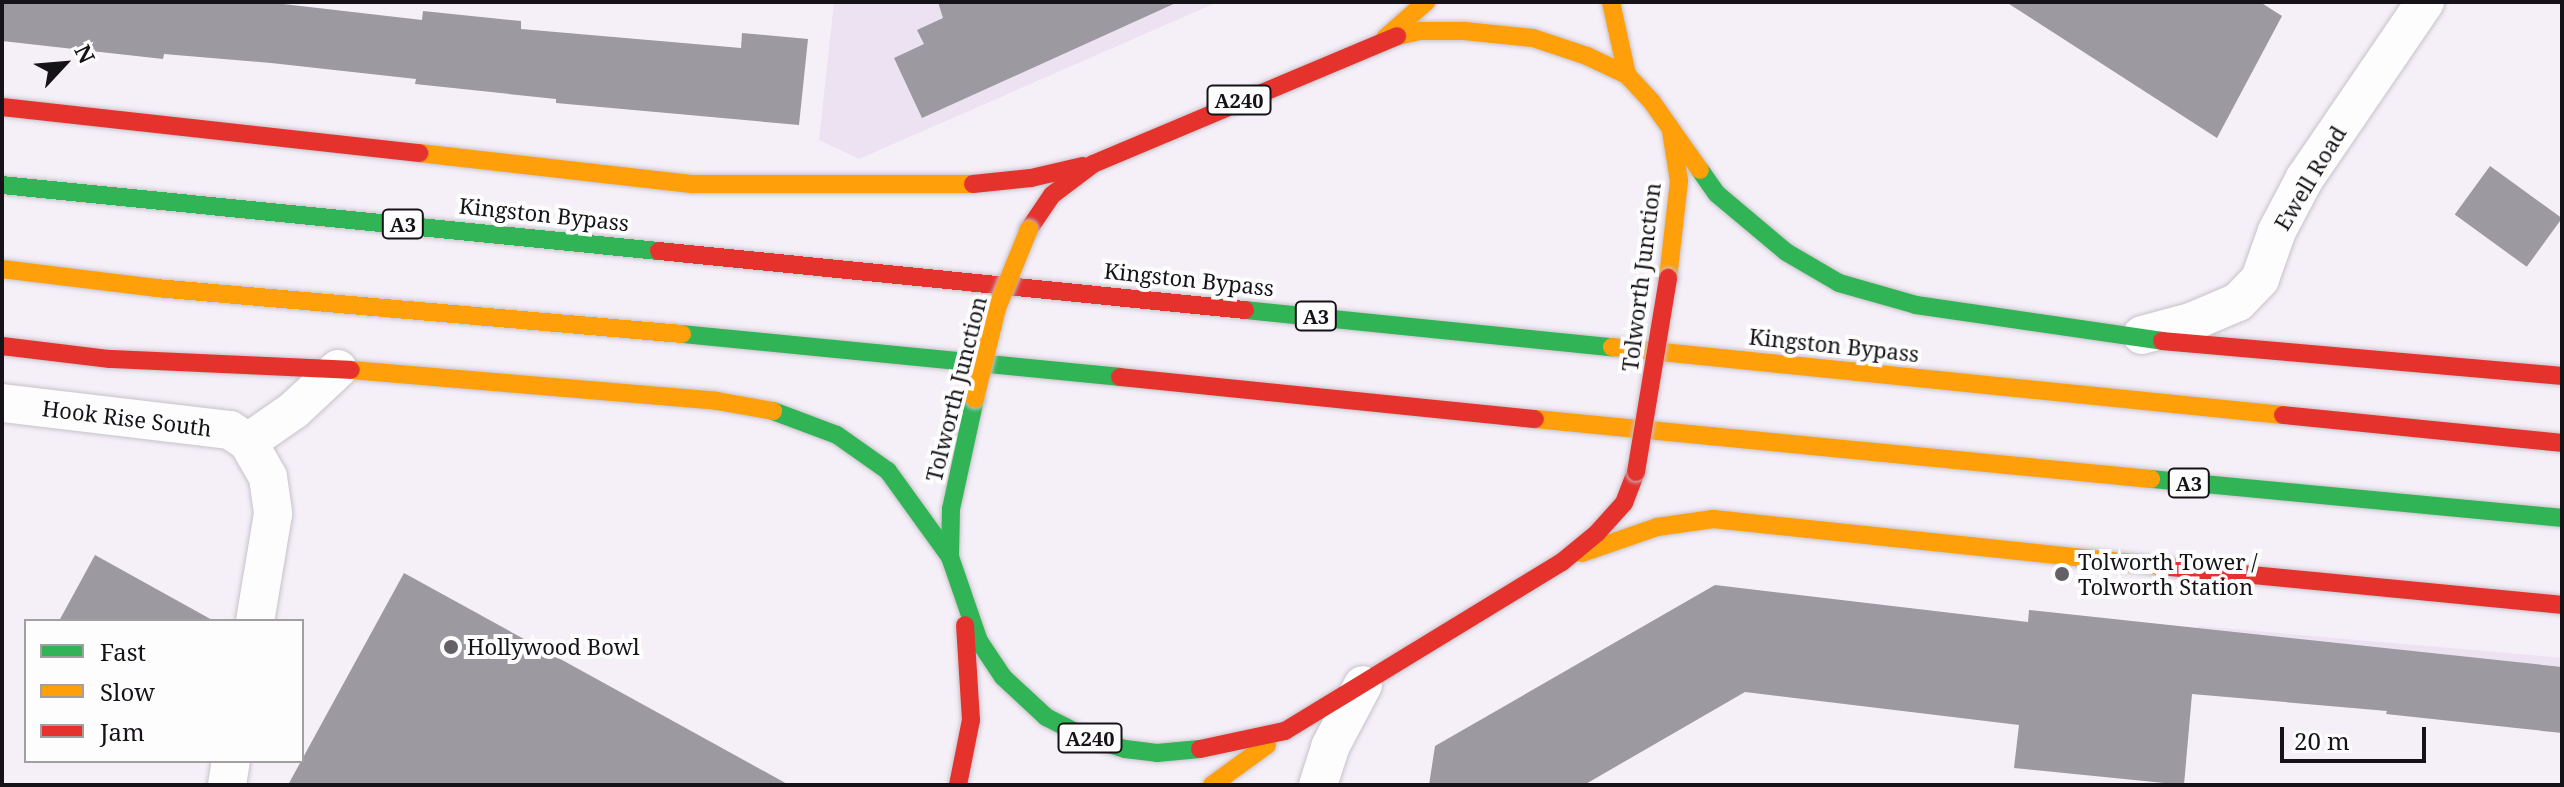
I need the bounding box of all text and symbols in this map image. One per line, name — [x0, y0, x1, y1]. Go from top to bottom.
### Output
north arrow — [24, 24, 104, 104]
text: N — [68, 39, 103, 68]
road number: A240 — [1205, 84, 1273, 116]
street label: Ewell Road — [2269, 121, 2351, 235]
street label: Tolworth Junction — [1616, 181, 1666, 373]
street label: Kingston Bypass — [458, 192, 630, 236]
road number: A3 — [381, 208, 425, 240]
street label: Kingston Bypass — [1103, 257, 1275, 301]
street label: Tolworth Junction — [920, 294, 992, 484]
road number: A3 — [1294, 300, 1338, 332]
street label: Kingston Bypass — [1748, 323, 1920, 367]
street label: Hook Rise South — [41, 394, 213, 442]
road number: A3 — [2167, 467, 2211, 499]
place label: Tolworth Tower / Tolworth Station — [2078, 548, 2258, 600]
marker: Tolworth Tower / Tolworth Station — [2053, 565, 2071, 583]
legend — [24, 619, 304, 763]
place label: Hollywood Bowl — [467, 634, 640, 660]
text: Fast — [100, 635, 146, 668]
marker: Hollywood Bowl — [442, 638, 460, 656]
text: Slow — [100, 675, 155, 708]
scale bar — [2284, 711, 2430, 761]
text: Jam — [100, 715, 145, 748]
road number: A240 — [1056, 722, 1124, 754]
text: 20 m — [2294, 724, 2350, 757]

